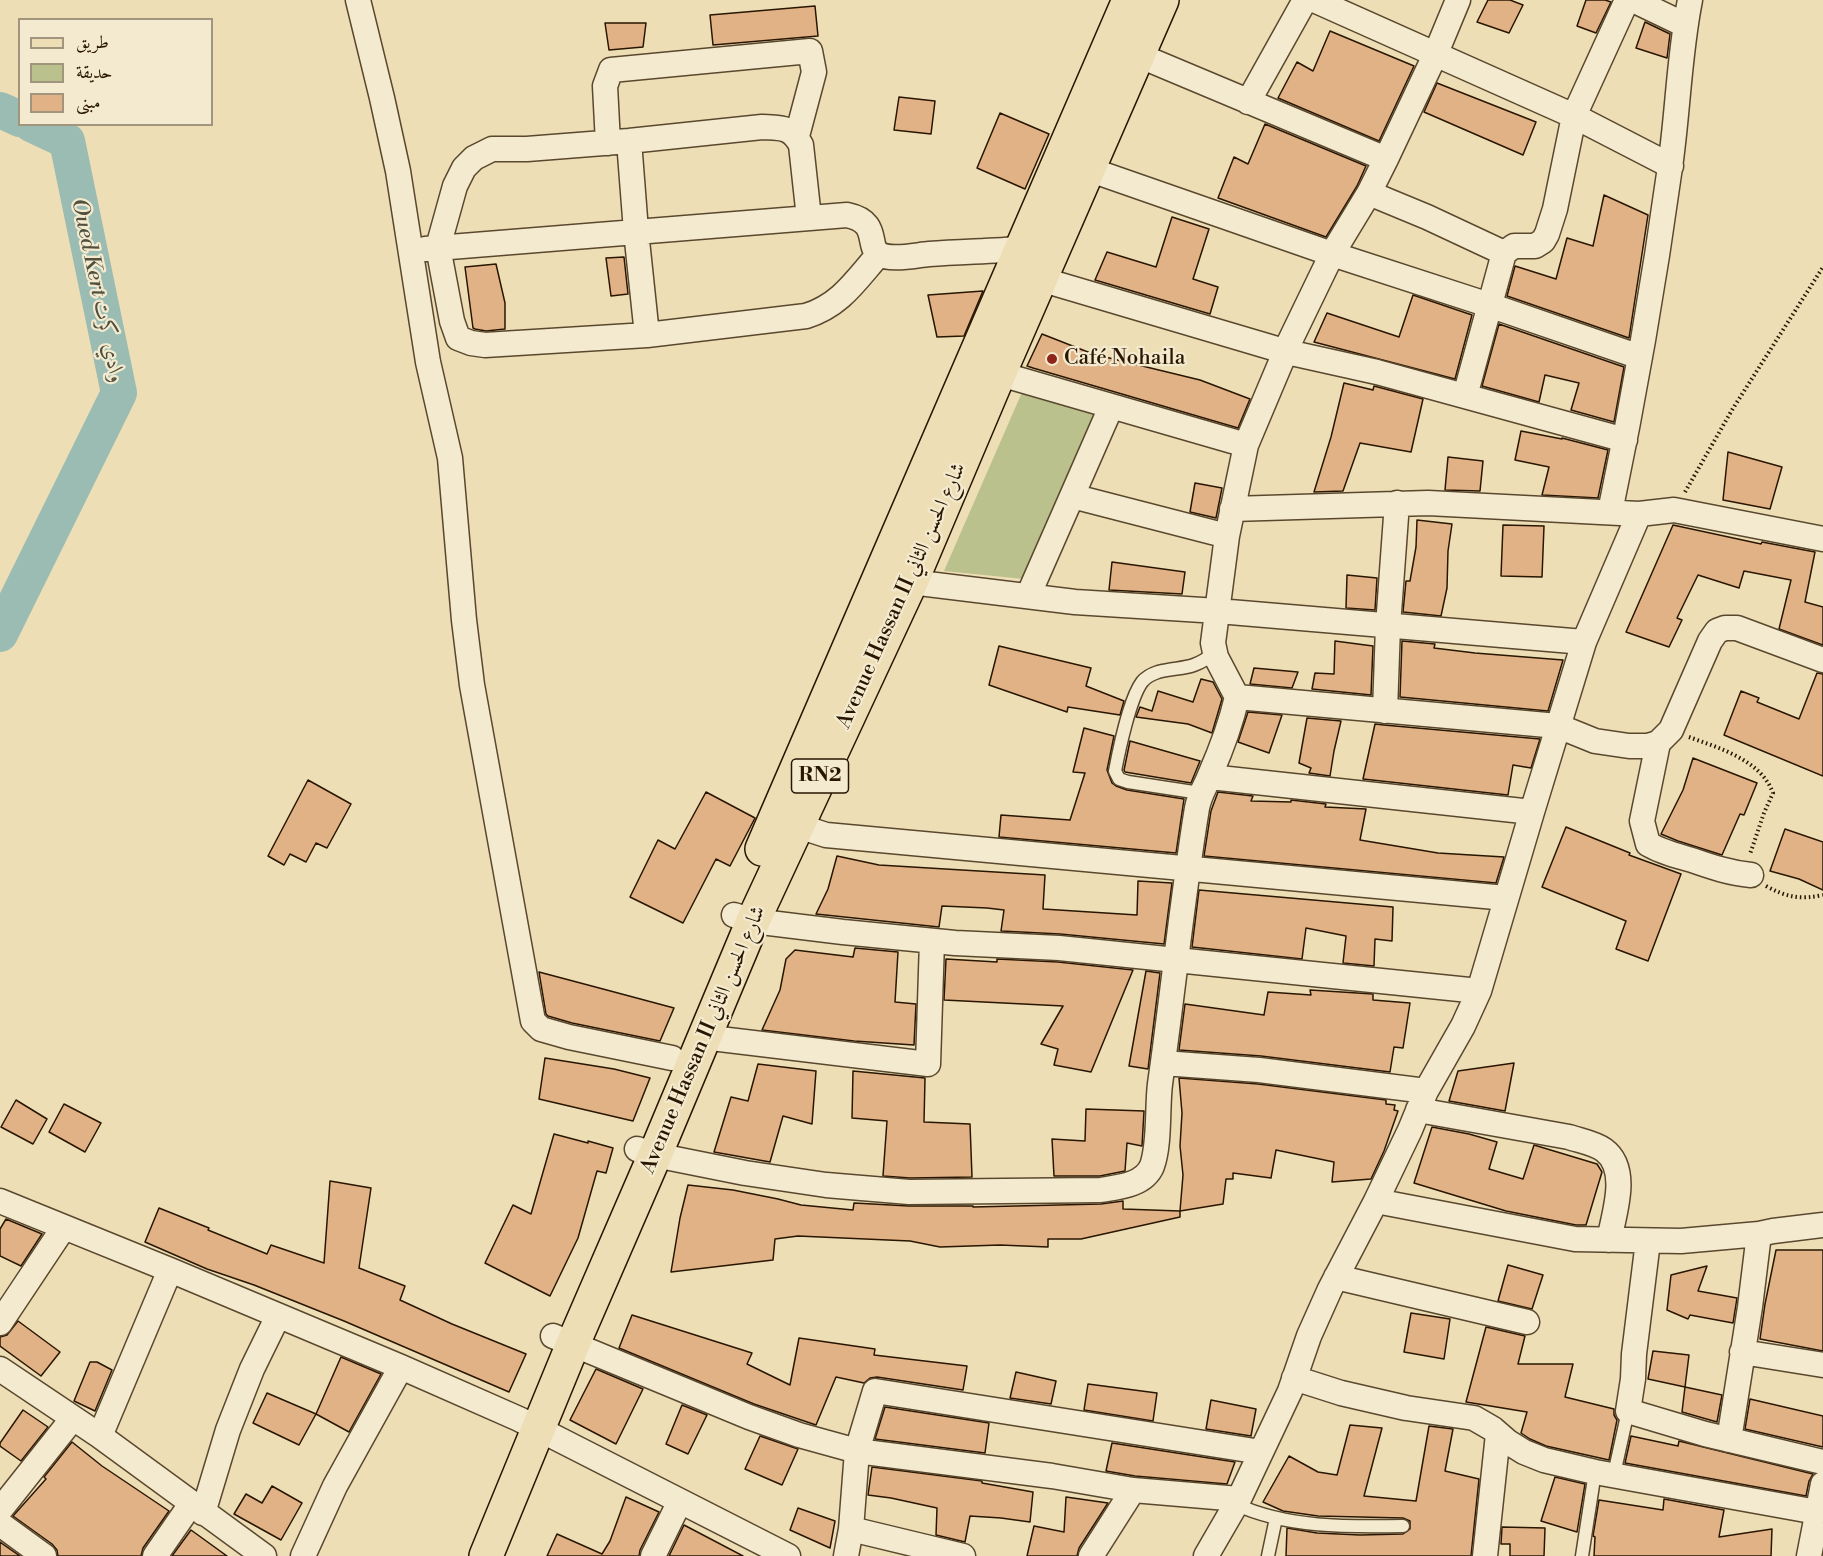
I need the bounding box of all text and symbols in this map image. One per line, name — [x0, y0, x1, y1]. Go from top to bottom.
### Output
legend — [18, 18, 213, 126]
text: طريق — [76, 31, 109, 54]
text: حديقة — [76, 61, 112, 84]
text: مبنى — [76, 91, 101, 114]
water label: Oued Kert وادي كرت — [65, 197, 129, 385]
place label: Café Nohaila — [1064, 346, 1185, 372]
marker: Café Nohaila — [1045, 352, 1059, 366]
street label: Avenue Hassan II شارع الحسن الثاني — [832, 459, 972, 733]
road number: RN2 — [792, 759, 848, 793]
street label: Avenue Hassan II شارع الحسن الثاني — [636, 902, 772, 1178]

